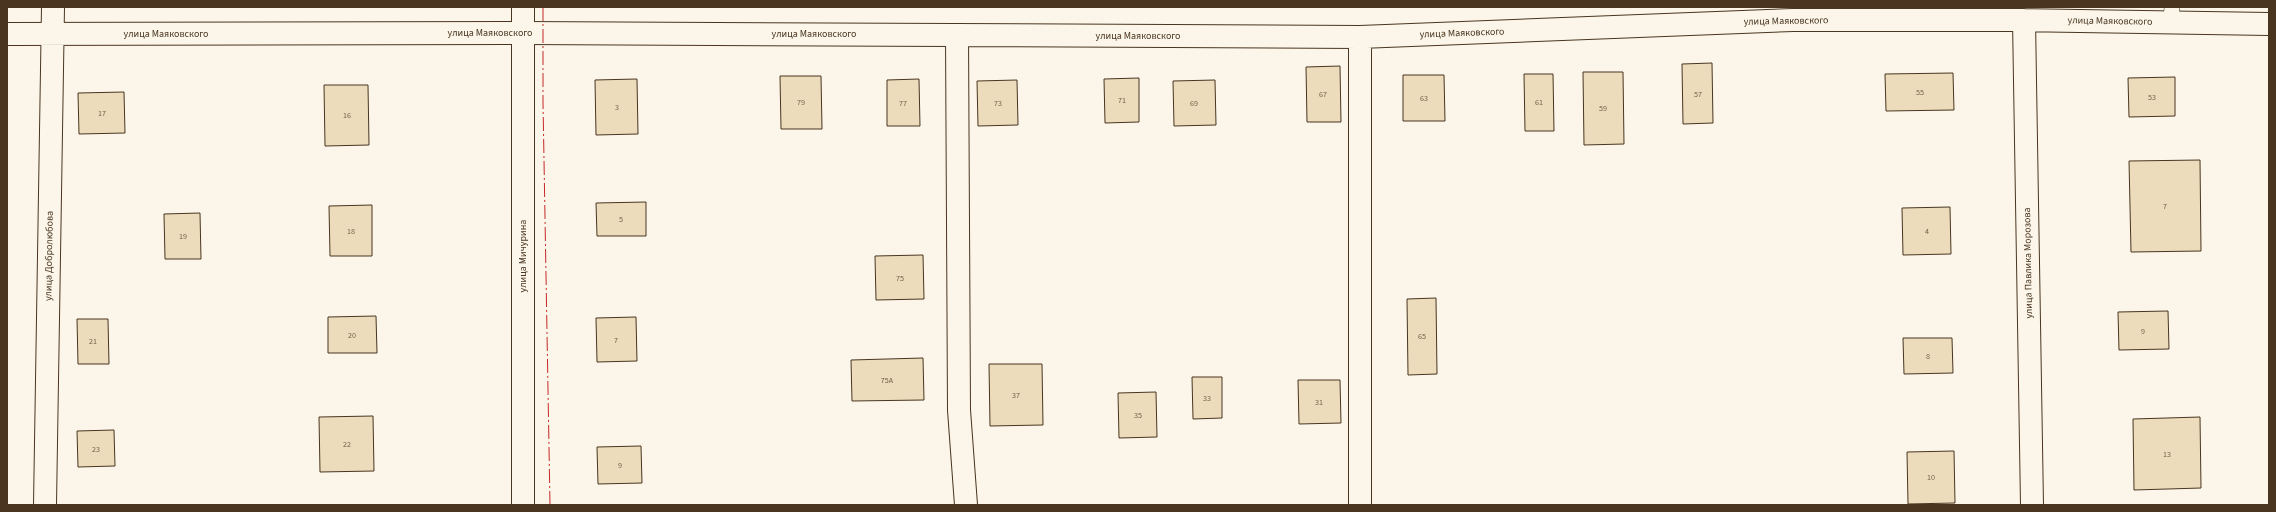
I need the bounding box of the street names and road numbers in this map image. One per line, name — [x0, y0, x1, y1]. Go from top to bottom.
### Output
street label: улица Маяковского — [1743, 13, 1829, 29]
street label: улица Маяковского — [2067, 13, 2153, 29]
street label: улица Маяковского — [1419, 25, 1505, 41]
street label: улица Маяковского — [448, 26, 532, 40]
street label: улица Маяковского — [124, 27, 208, 41]
street label: улица Маяковского — [772, 27, 856, 41]
street label: улица Маяковского — [1096, 29, 1180, 43]
street label: улица Павлика Морозова — [2020, 207, 2036, 319]
street label: улица Добролюбова — [41, 211, 57, 301]
street label: улица Мичурина — [516, 220, 530, 292]

